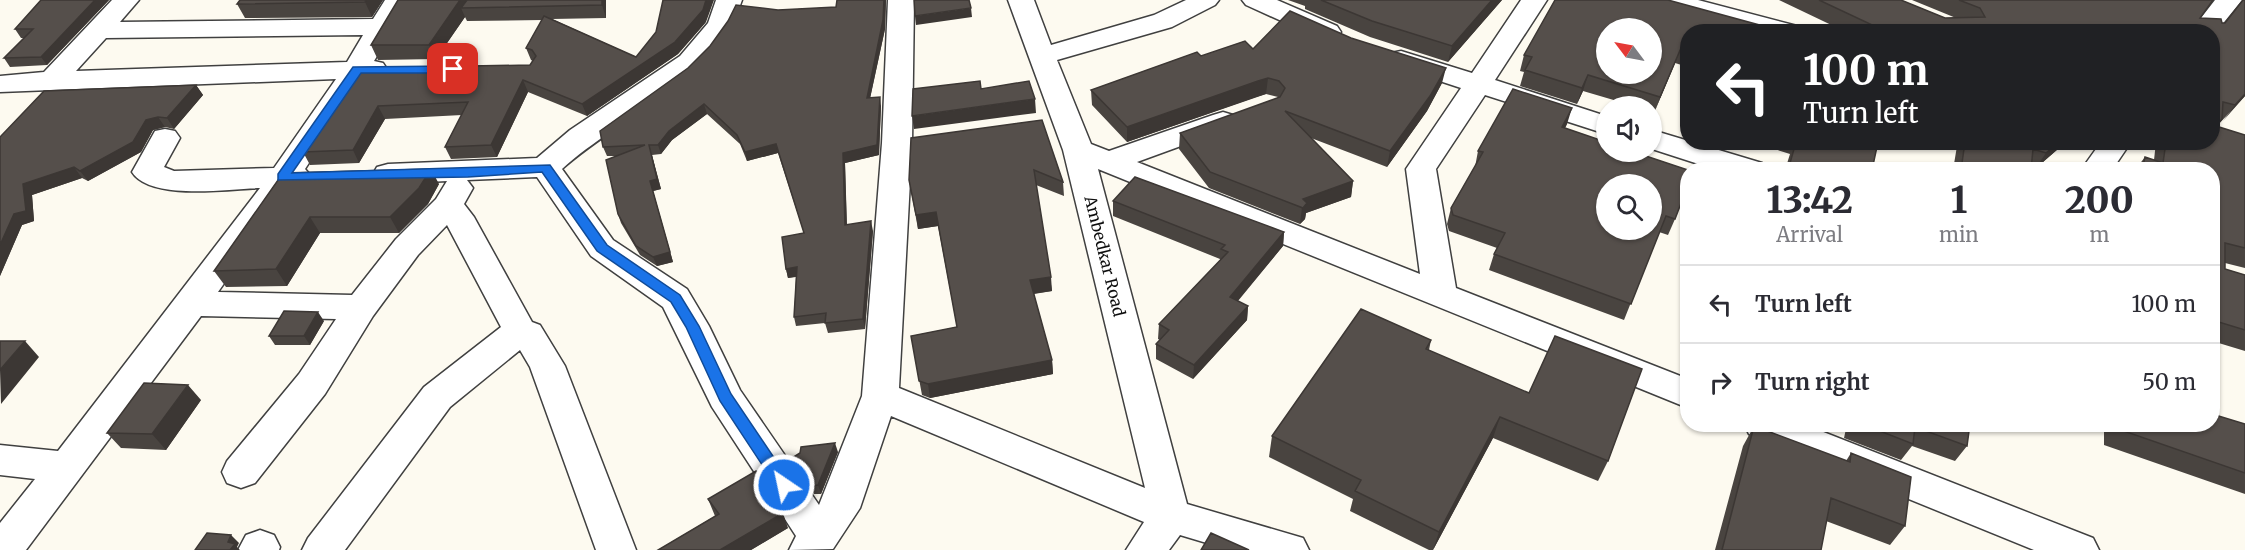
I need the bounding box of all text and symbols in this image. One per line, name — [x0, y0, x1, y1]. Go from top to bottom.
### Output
north arrow — [1596, 18, 1662, 84]
map controls — [1596, 18, 1662, 240]
pin — [427, 43, 478, 94]
text: 100 m — [1803, 44, 1929, 96]
icon: left — [1704, 48, 1782, 126]
icon: arrive — [436, 52, 469, 85]
button: sound — [1596, 96, 1662, 162]
text: Turn left — [1803, 96, 1918, 130]
button: search — [1596, 174, 1662, 240]
text: 13:42 — [1766, 178, 1853, 223]
text: 1 — [1950, 178, 1967, 223]
text: 200 — [2065, 178, 2134, 223]
street label: Ambedkar Road — [1080, 193, 1130, 319]
text: Arrival — [1776, 222, 1843, 247]
text: min — [1939, 222, 1979, 247]
text: m — [2089, 222, 2109, 247]
icon: left — [1704, 288, 1737, 321]
text: Turn left — [1755, 290, 1852, 318]
text: 100 m — [2131, 290, 2196, 318]
icon: right — [1704, 366, 1737, 399]
text: Turn right — [1755, 368, 1869, 396]
text: 50 m — [2142, 368, 2196, 396]
position arrow — [752, 453, 816, 517]

